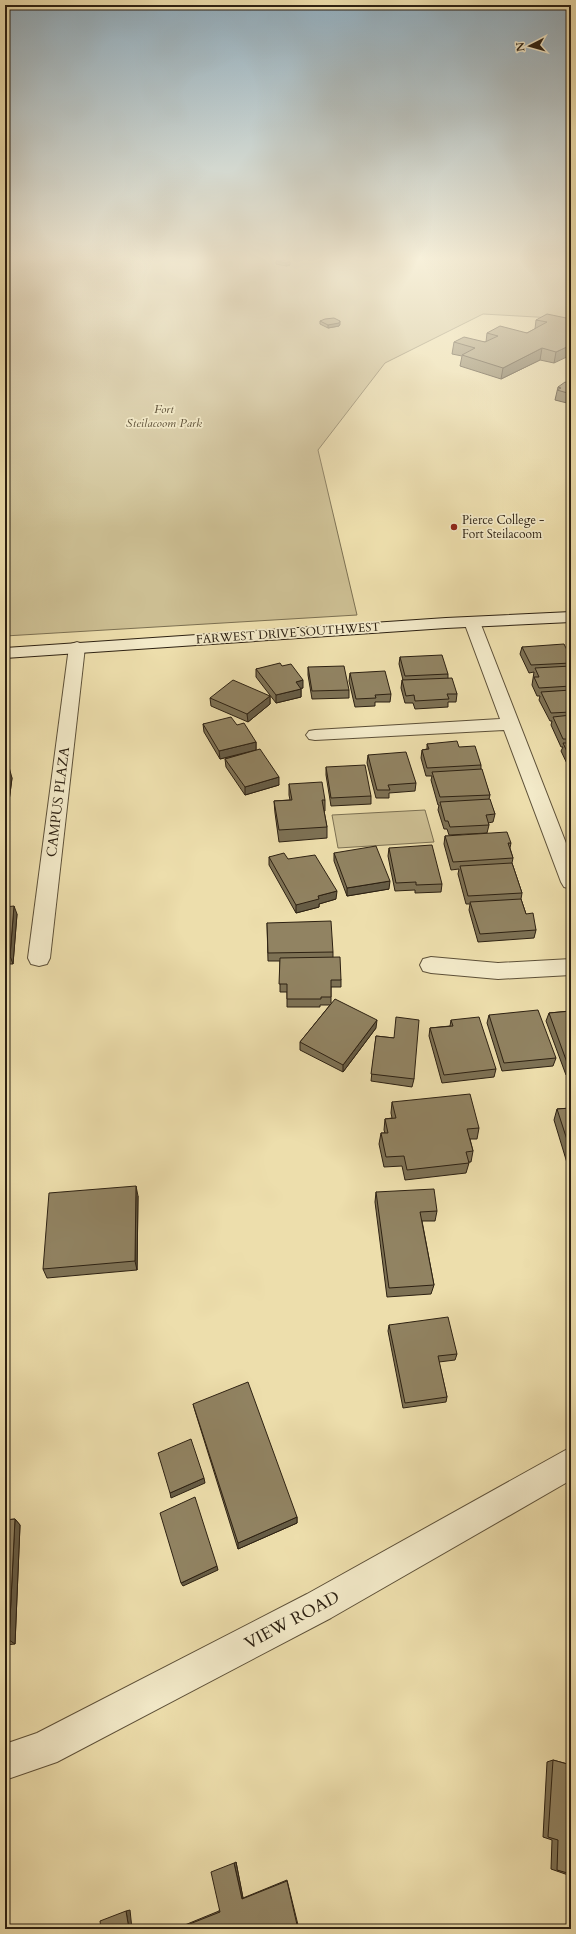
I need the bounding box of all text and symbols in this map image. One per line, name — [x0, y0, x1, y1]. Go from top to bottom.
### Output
north arrow — [510, 26, 550, 66]
text: N — [513, 41, 529, 53]
park label: Fort Steilacoom Park — [126, 401, 202, 431]
place label: Pierce College - Fort Steilacoom — [462, 512, 544, 542]
marker: Pierce College - Fort Steilacoom — [449, 522, 459, 532]
street label: FARWEST DRIVE SOUTHWEST — [195, 619, 381, 647]
street label: CAMPUS PLAZA — [42, 746, 74, 858]
street label: VIEW ROAD — [240, 1585, 344, 1655]

